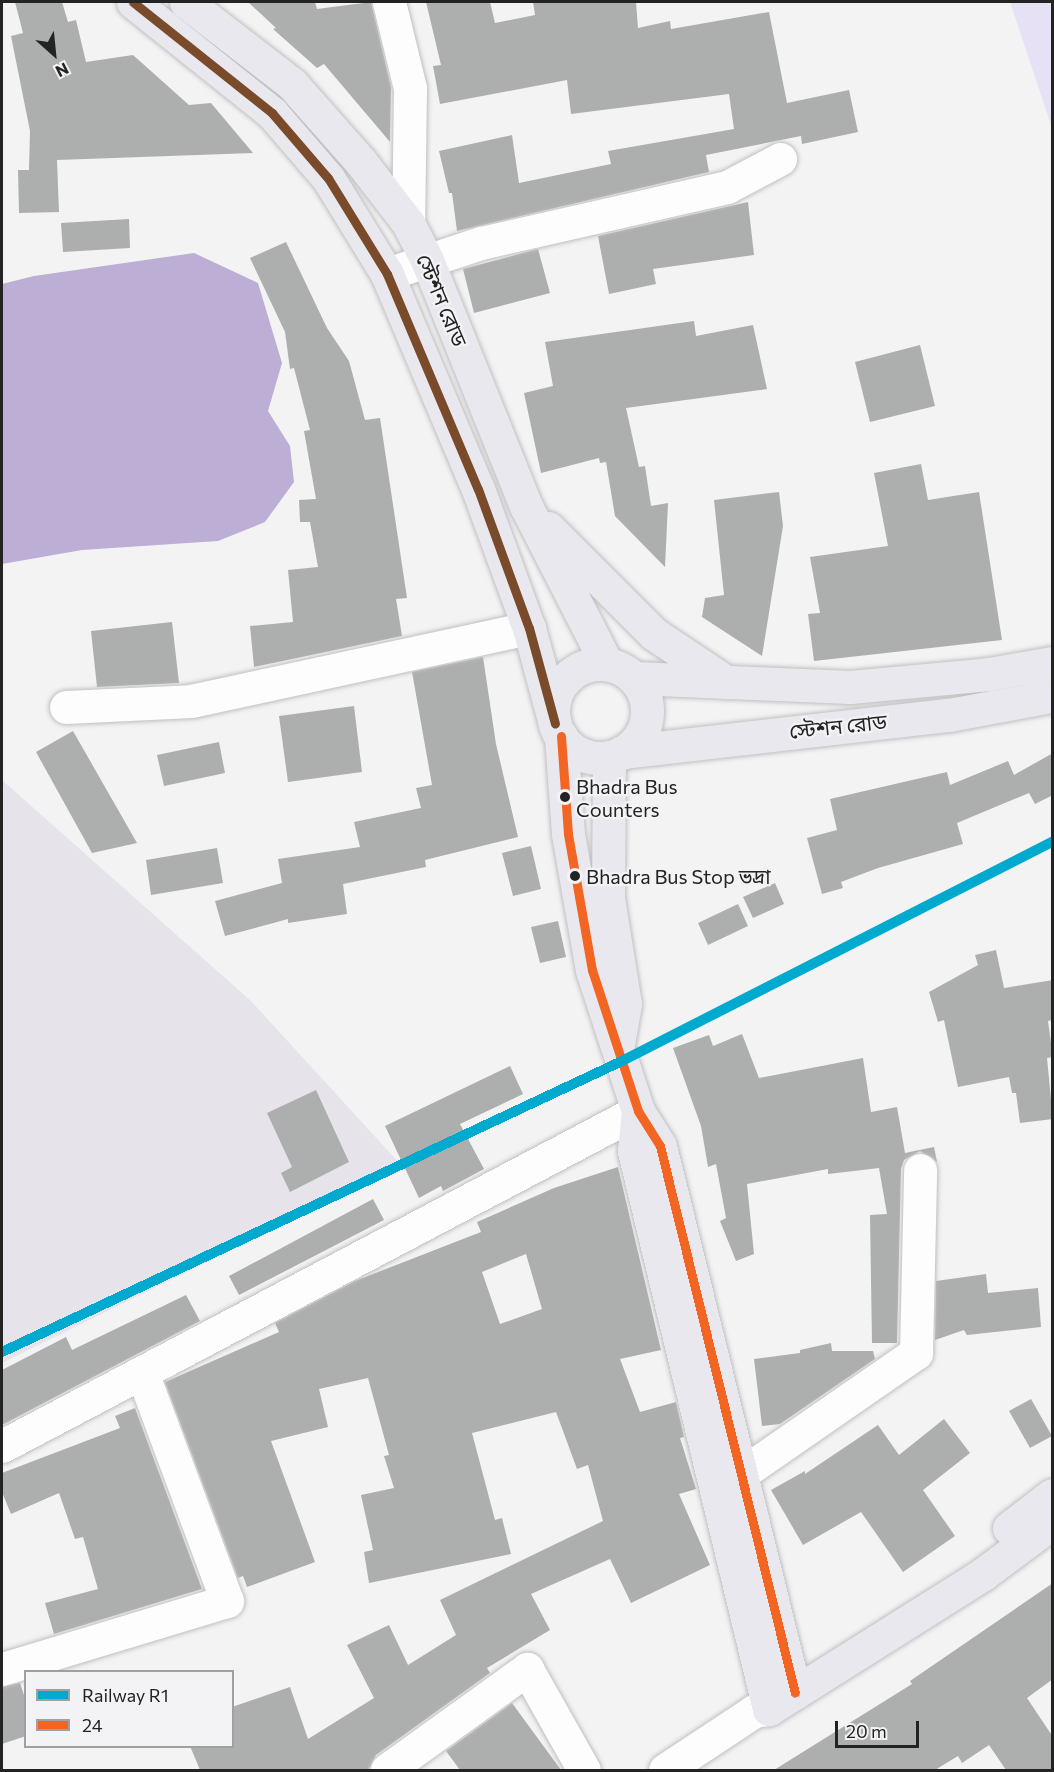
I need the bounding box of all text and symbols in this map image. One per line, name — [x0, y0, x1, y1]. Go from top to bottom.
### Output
north arrow — [24, 24, 84, 84]
text: N — [53, 59, 72, 82]
street label: স্টেশন রোড — [411, 250, 473, 350]
street label: স্টেশন রোড — [788, 708, 888, 744]
place label: Bhadra Bus Counters — [576, 774, 678, 821]
marker: Bhadra Bus Counters — [559, 791, 571, 803]
place label: Bhadra Bus Stop ভদ্রা — [586, 864, 770, 888]
marker: Bhadra Bus Stop ভদ্রা — [569, 870, 581, 882]
legend — [24, 1670, 234, 1748]
text: Railway R1 — [82, 1684, 169, 1706]
scale bar — [838, 1709, 922, 1747]
text: 24 — [82, 1714, 102, 1736]
text: 20 m — [846, 1720, 887, 1742]

